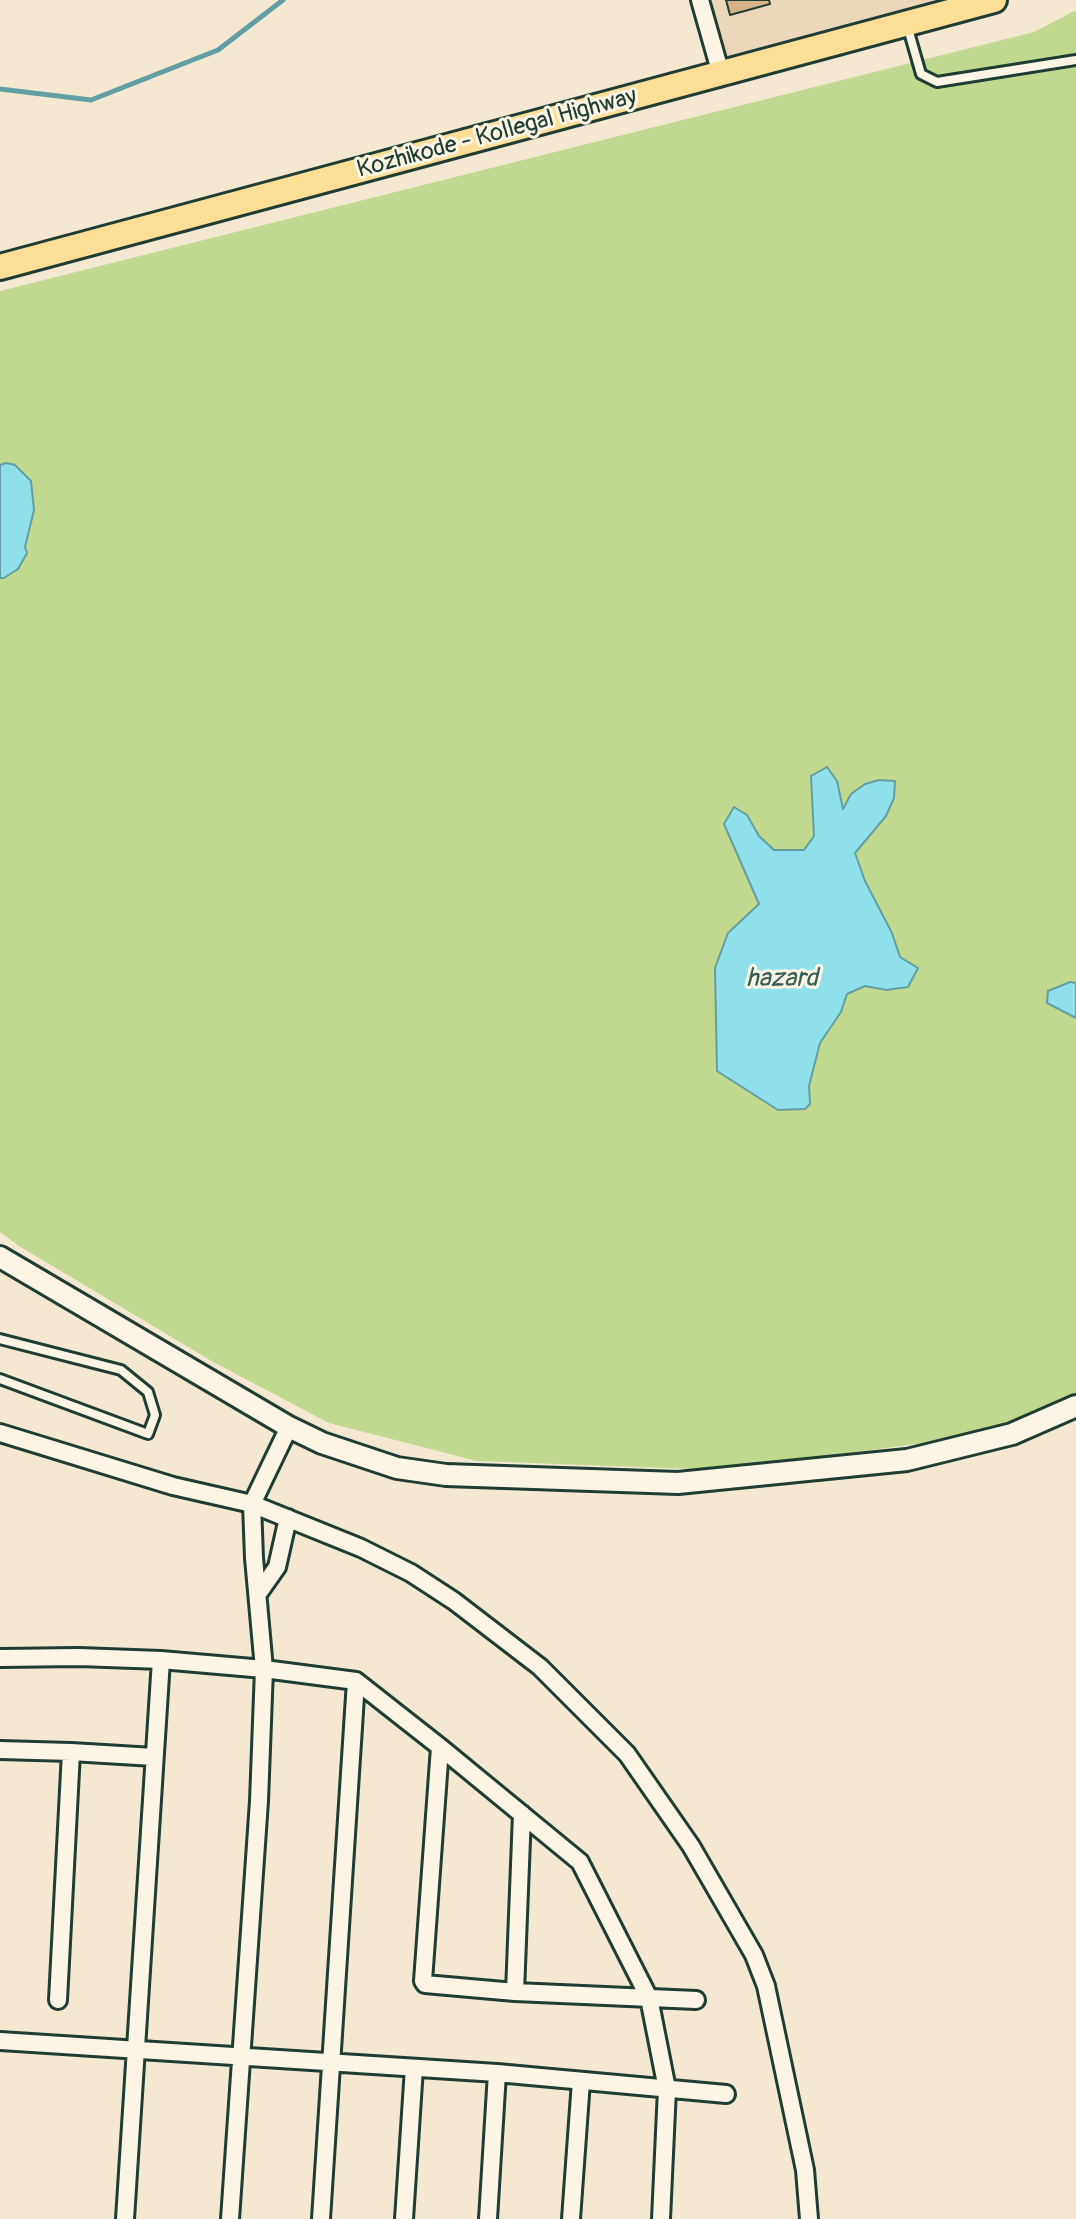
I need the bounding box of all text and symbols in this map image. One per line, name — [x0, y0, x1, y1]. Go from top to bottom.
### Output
street label: Kozhikode - Kollegal Highway — [354, 83, 640, 185]
water label: hazard — [746, 963, 818, 995]

